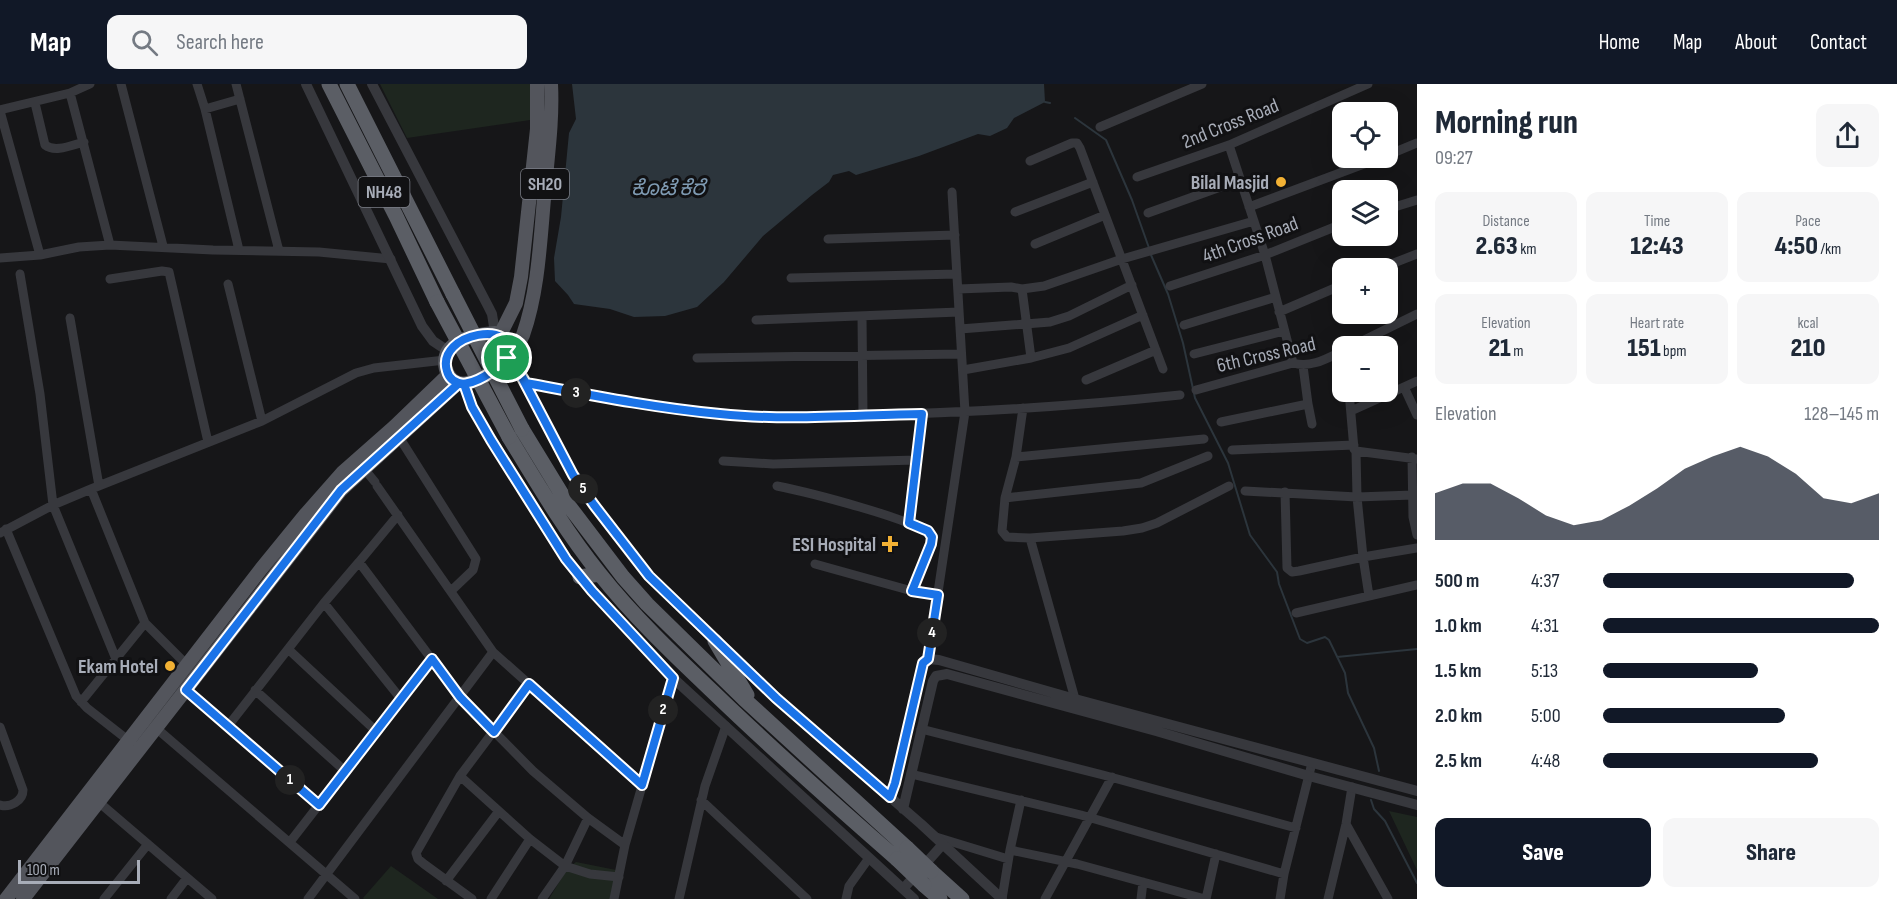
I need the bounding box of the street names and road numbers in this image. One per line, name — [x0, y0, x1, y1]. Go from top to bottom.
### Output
street label: 2nd Cross Road — [1178, 94, 1282, 154]
road number: SH20 — [521, 169, 569, 199]
road number: NH48 — [358, 177, 410, 207]
street label: 4th Cross Road — [1199, 212, 1302, 268]
street label: 6th Cross Road — [1215, 332, 1318, 378]

